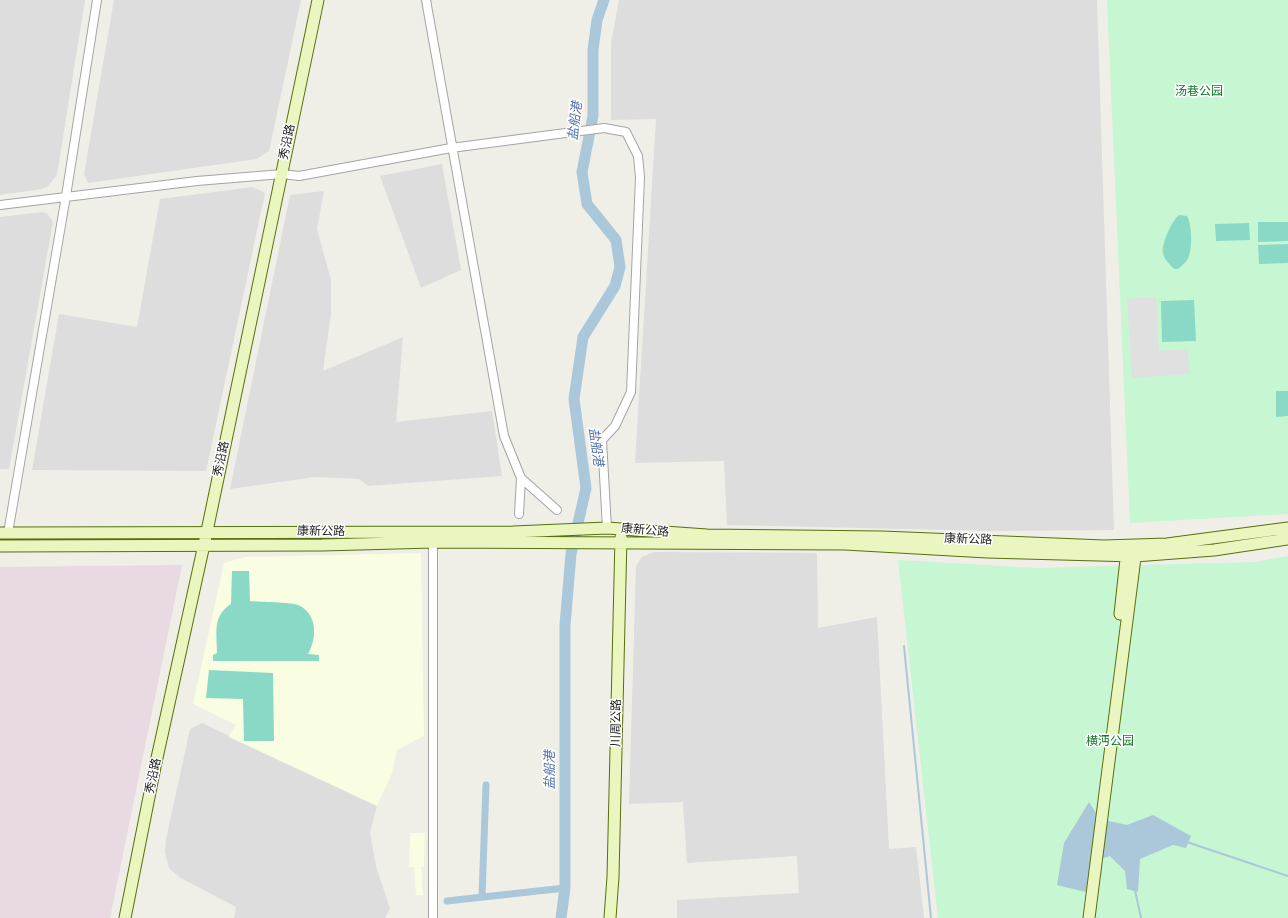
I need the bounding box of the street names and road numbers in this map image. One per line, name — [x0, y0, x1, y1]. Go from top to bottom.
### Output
street label: 秀沿路 — [277, 123, 299, 161]
street label: 秀沿路 — [211, 440, 233, 478]
street label: 康新公路 — [620, 522, 670, 540]
street label: 康新公路 — [297, 524, 345, 540]
street label: 康新公路 — [944, 532, 992, 548]
street label: 川周公路 — [609, 699, 625, 747]
street label: 秀沿路 — [143, 757, 165, 795]

